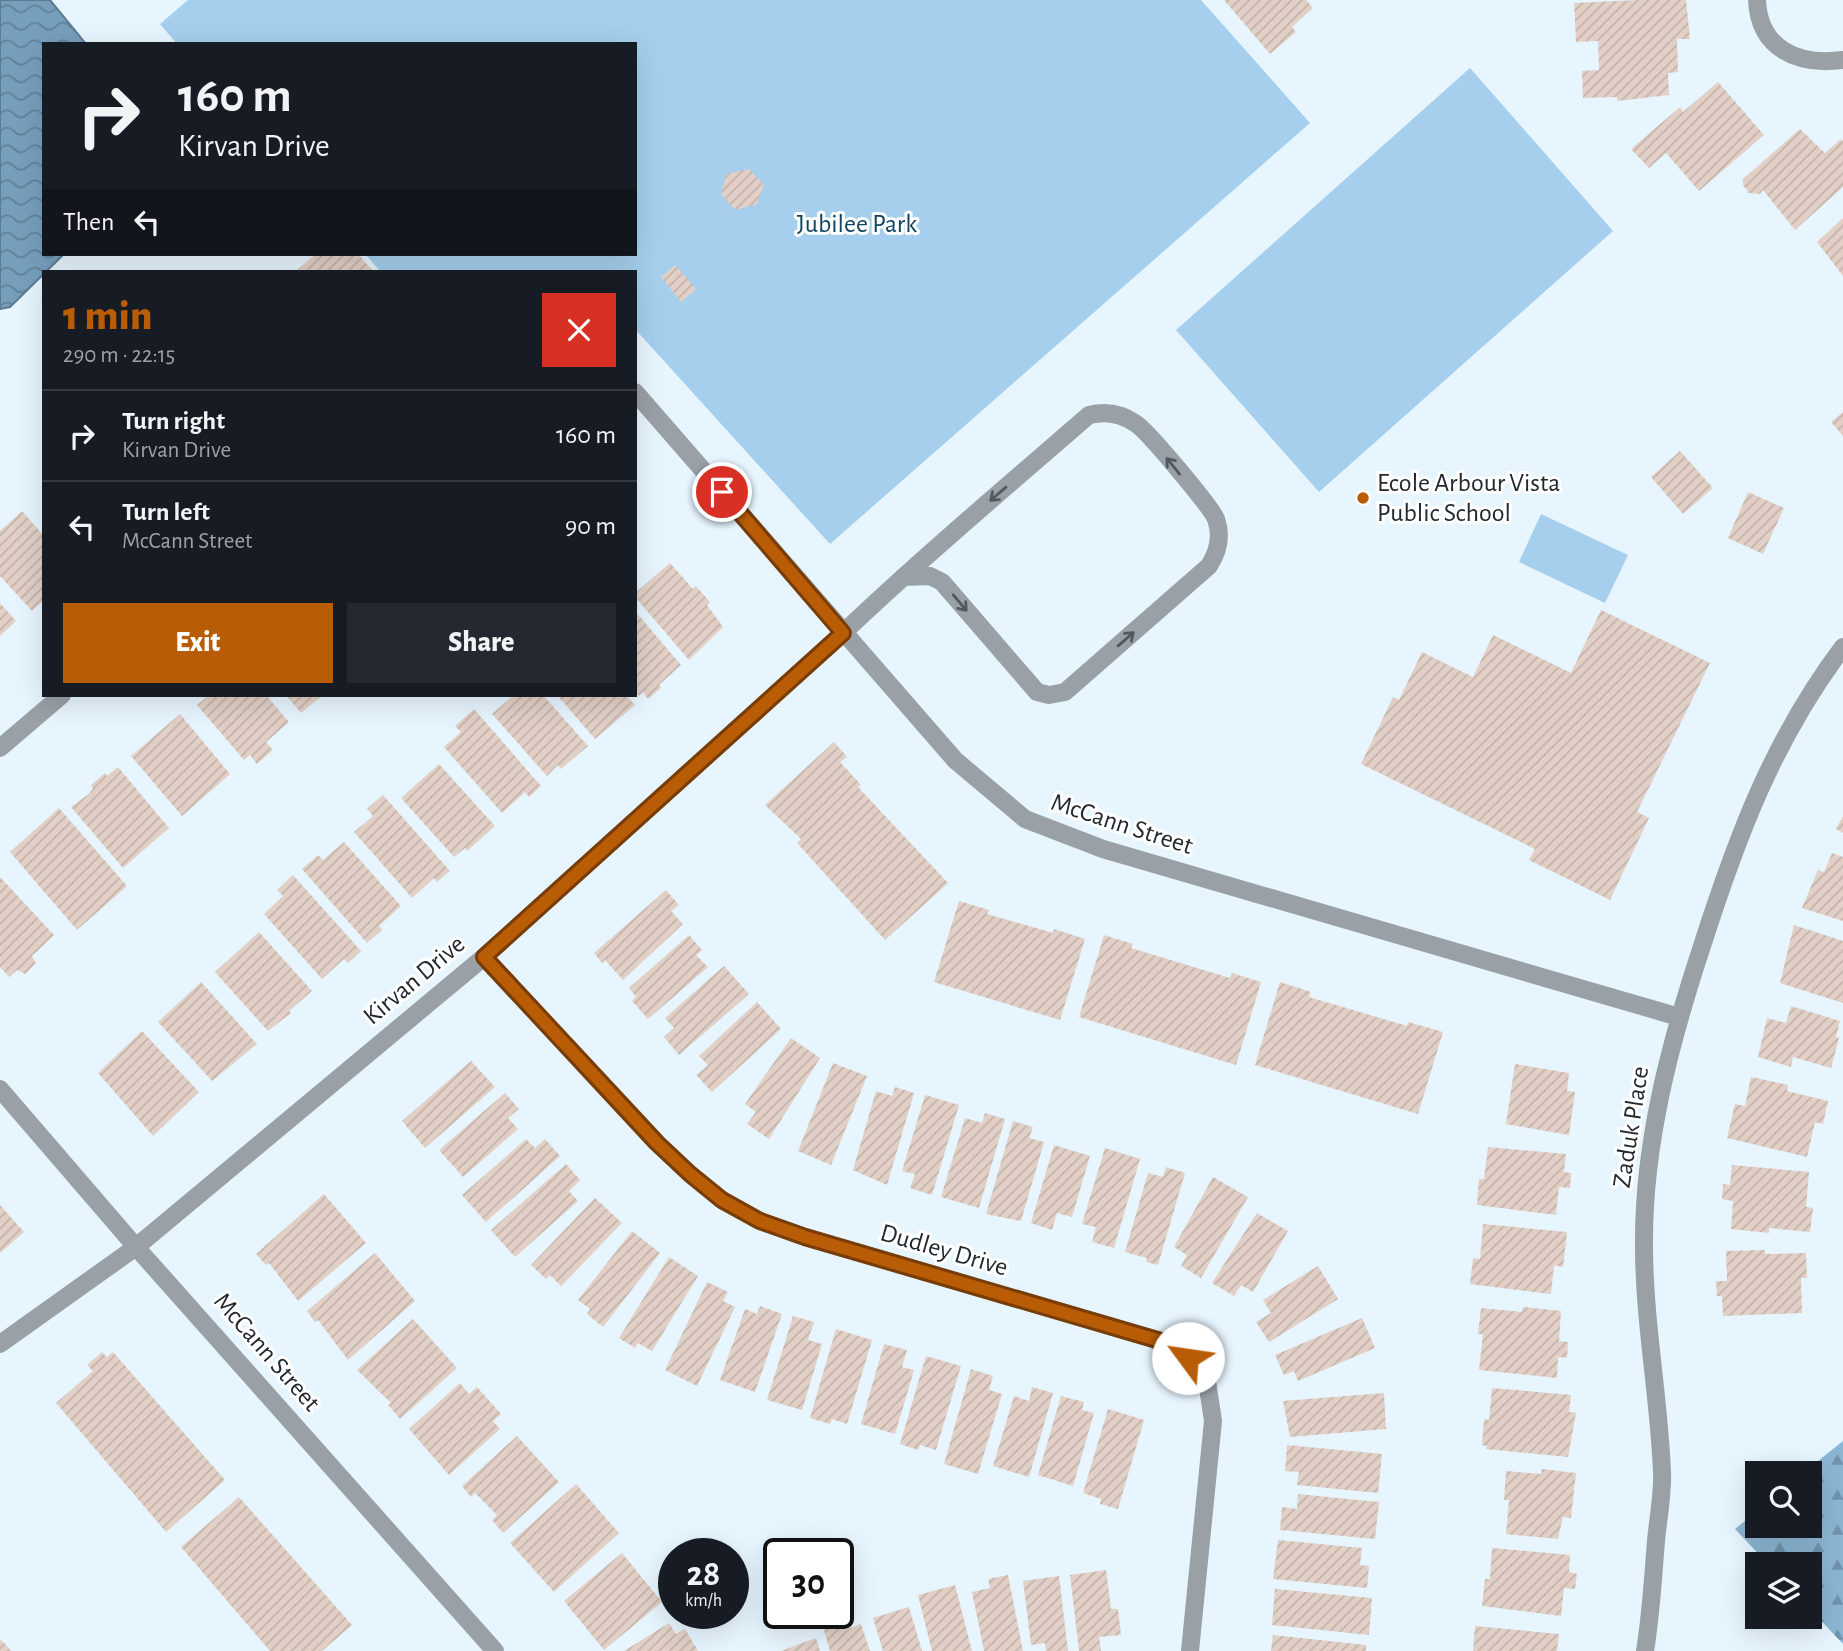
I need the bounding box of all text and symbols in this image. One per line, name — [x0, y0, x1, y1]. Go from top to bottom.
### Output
icon: right — [63, 70, 154, 161]
text: 160 m — [178, 72, 292, 121]
text: Kirvan Drive — [178, 130, 330, 162]
icon: left — [128, 203, 166, 241]
text: Then — [63, 209, 114, 235]
park label: Jubilee Park — [797, 211, 917, 237]
button: close — [542, 293, 616, 367]
text: 1 min — [63, 295, 152, 337]
text: 290 m · 22:15 — [63, 344, 175, 367]
text: Turn right — [122, 408, 225, 434]
icon: right — [63, 417, 101, 455]
text: 160 m — [556, 422, 616, 448]
text: Kirvan Drive — [122, 439, 231, 462]
one-way arrow — [1165, 458, 1181, 476]
pin — [692, 462, 752, 522]
place label: Ecole Arbour Vista Public School — [1377, 470, 1560, 526]
icon: arrive — [703, 473, 741, 511]
one-way arrow — [989, 486, 1007, 502]
marker: Ecole Arbour Vista Public School — [1355, 490, 1371, 506]
text: Turn left — [122, 499, 210, 525]
icon: left — [63, 508, 101, 546]
text: 90 m — [565, 513, 616, 539]
text: McCann Street — [122, 530, 252, 553]
one-way arrow — [952, 594, 968, 612]
button: Exit — [63, 603, 333, 683]
button: Share — [347, 603, 616, 683]
one-way arrow — [1117, 631, 1135, 647]
street label: McCann Street — [1048, 789, 1196, 859]
street label: Kirvan Drive — [358, 930, 470, 1030]
street label: Zaduk Place — [1609, 1064, 1653, 1190]
street label: Dudley Drive — [877, 1219, 1011, 1281]
street label: McCann Street — [209, 1288, 325, 1416]
position arrow — [1151, 1321, 1225, 1395]
map controls — [1745, 1461, 1822, 1629]
button: search — [1745, 1461, 1822, 1538]
speed limit sign: 30 — [763, 1538, 854, 1629]
button: layers — [1745, 1552, 1822, 1629]
text: 28 — [687, 1557, 720, 1592]
text: km/h — [685, 1592, 722, 1610]

